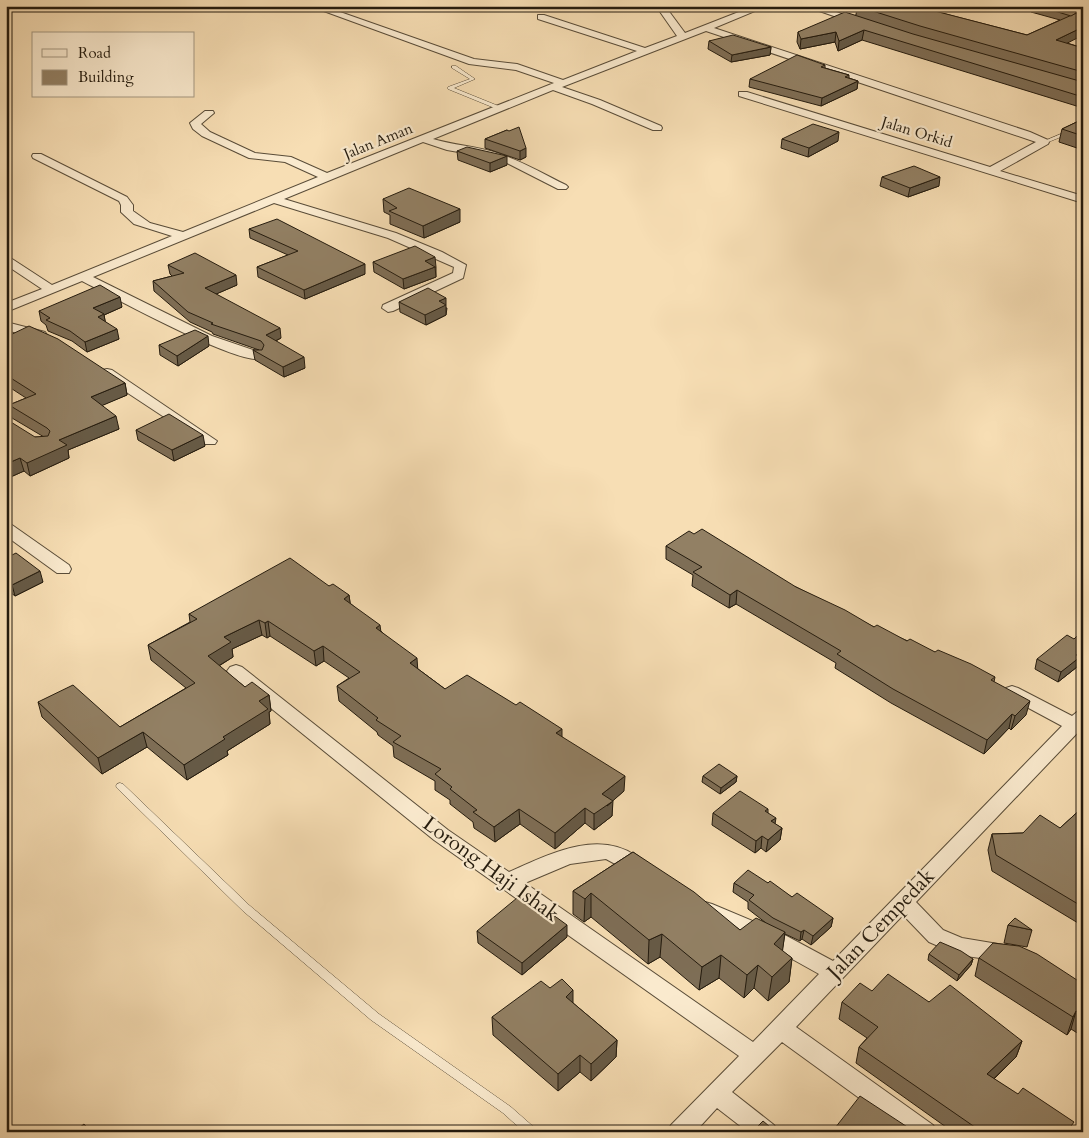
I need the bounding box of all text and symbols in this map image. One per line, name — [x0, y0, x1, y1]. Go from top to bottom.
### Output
legend — [32, 32, 195, 98]
text: Road — [78, 43, 111, 63]
text: Building — [78, 67, 134, 87]
street label: Jalan Orkid — [877, 111, 955, 152]
street label: Jalan Aman — [339, 118, 416, 165]
street label: Lorong Haji Ishak — [417, 809, 566, 929]
street label: Jalan Cempedak — [819, 862, 942, 988]

